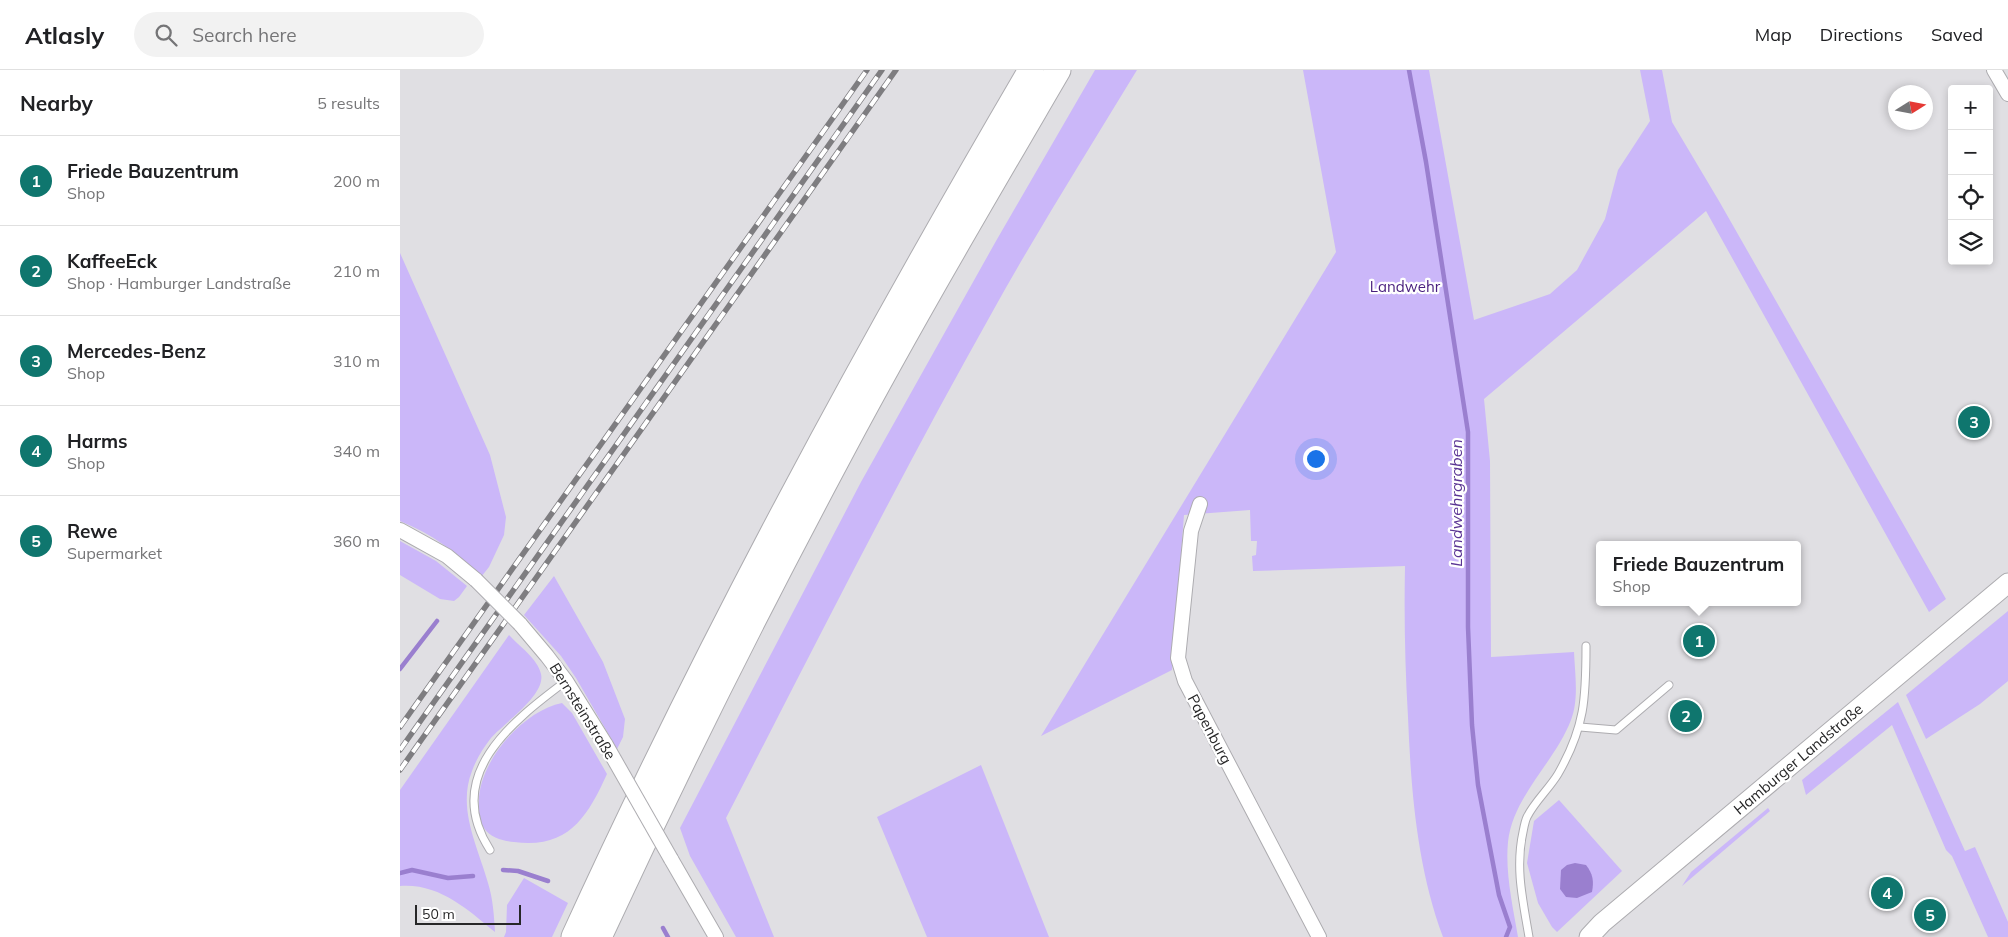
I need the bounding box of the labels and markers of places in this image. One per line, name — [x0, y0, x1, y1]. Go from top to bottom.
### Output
pin: 3 — [1958, 403, 1990, 441]
pin: 1 — [1683, 622, 1715, 660]
pin: 2 — [1670, 697, 1702, 735]
pin: 4 — [1871, 874, 1903, 912]
pin: 5 — [1914, 896, 1946, 934]

